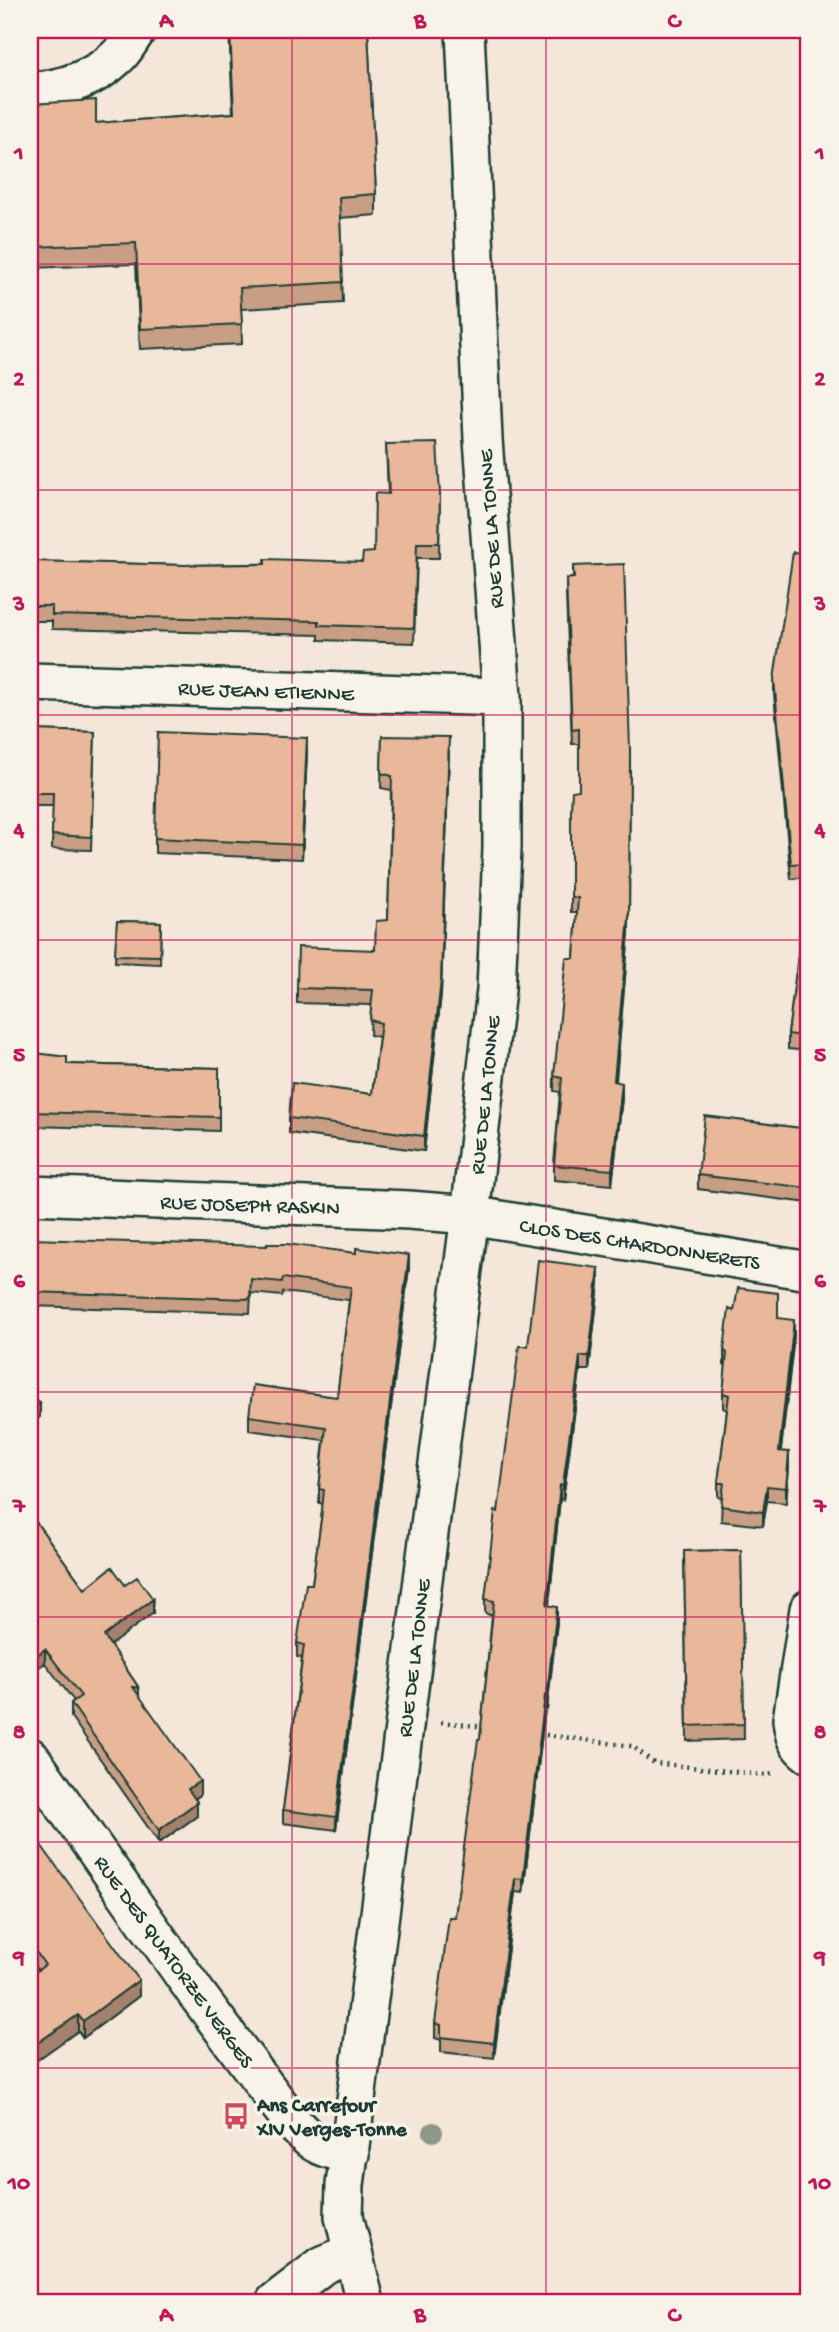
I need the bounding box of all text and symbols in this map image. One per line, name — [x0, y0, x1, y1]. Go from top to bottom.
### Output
text: A — [158, 9, 174, 36]
text: B — [413, 9, 427, 36]
text: C — [668, 9, 683, 36]
text: 1 — [13, 141, 24, 168]
text: 1 — [814, 141, 825, 168]
text: 2 — [13, 367, 25, 394]
text: 2 — [814, 367, 826, 394]
street label: RUE DE LA TONNE — [475, 448, 512, 609]
text: 3 — [12, 592, 25, 619]
text: 3 — [813, 592, 826, 619]
street label: RUE JEAN ETIENNE — [177, 678, 355, 709]
text: 4 — [13, 818, 25, 845]
text: 4 — [814, 818, 826, 845]
street label: RUE DE LA TONNE — [467, 1014, 508, 1176]
text: 5 — [13, 1043, 25, 1070]
text: 5 — [814, 1043, 826, 1070]
street label: RUE JOSEPH RASKIN — [160, 1192, 340, 1223]
street label: CLOS DES CHARDONNERETS — [517, 1215, 762, 1278]
text: 6 — [13, 1269, 26, 1296]
text: 6 — [814, 1269, 827, 1296]
text: 7 — [12, 1494, 26, 1521]
text: 7 — [813, 1494, 827, 1521]
street label: RUE DE LA TONNE — [394, 1577, 439, 1739]
text: 8 — [13, 1720, 26, 1747]
text: 8 — [814, 1720, 827, 1747]
street label: RUE DES QUATORZE VERGES — [87, 1852, 258, 2074]
text: 9 — [12, 1945, 25, 1972]
text: 9 — [813, 1945, 826, 1972]
place label: Ans Carrefour XIV Verges-Tonne — [256, 2095, 408, 2144]
bus stop icon: Ans Carrefour XIV Verges-Tonne — [221, 2101, 251, 2131]
text: 10 — [7, 2171, 30, 2198]
text: 10 — [808, 2171, 831, 2198]
text: A — [158, 2303, 174, 2330]
text: B — [413, 2303, 427, 2330]
text: C — [668, 2303, 683, 2330]

